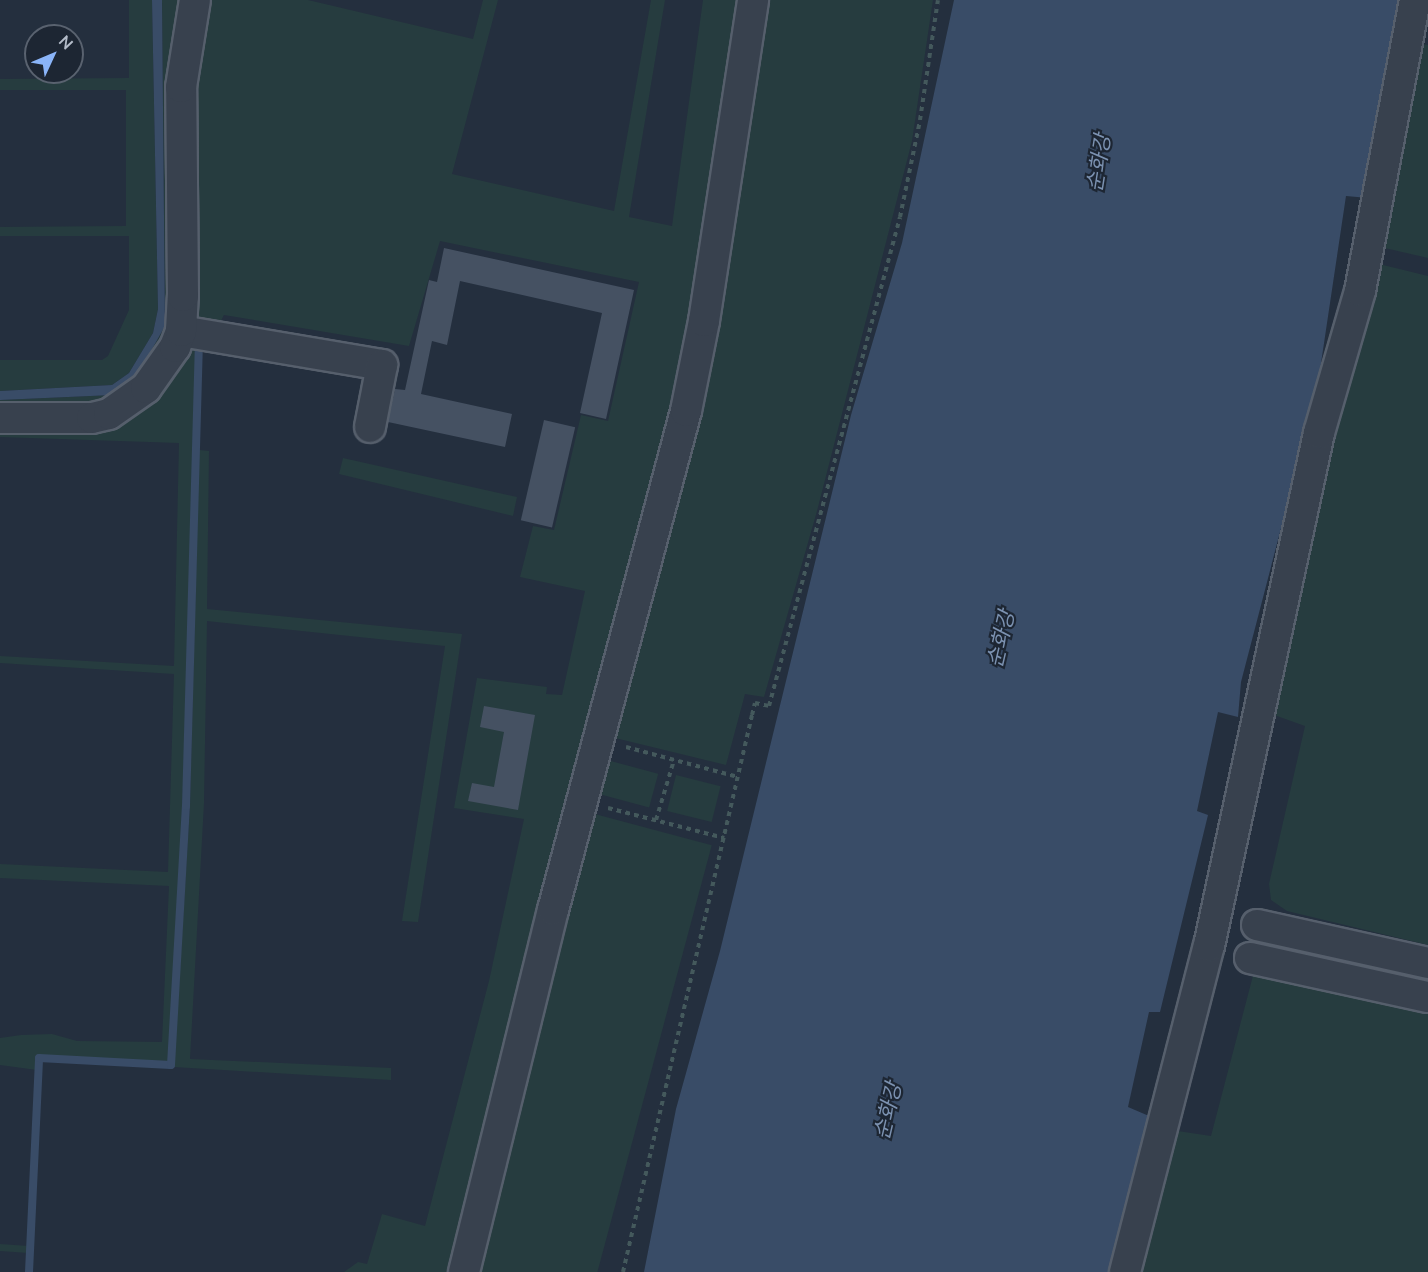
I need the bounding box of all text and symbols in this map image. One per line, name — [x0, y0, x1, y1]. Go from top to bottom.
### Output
north arrow — [24, 24, 84, 84]
text: N — [53, 31, 78, 55]
water label: 순화강 — [1082, 132, 1116, 194]
water label: 순화강 — [982, 608, 1020, 670]
water label: 순화강 — [869, 1080, 907, 1142]

